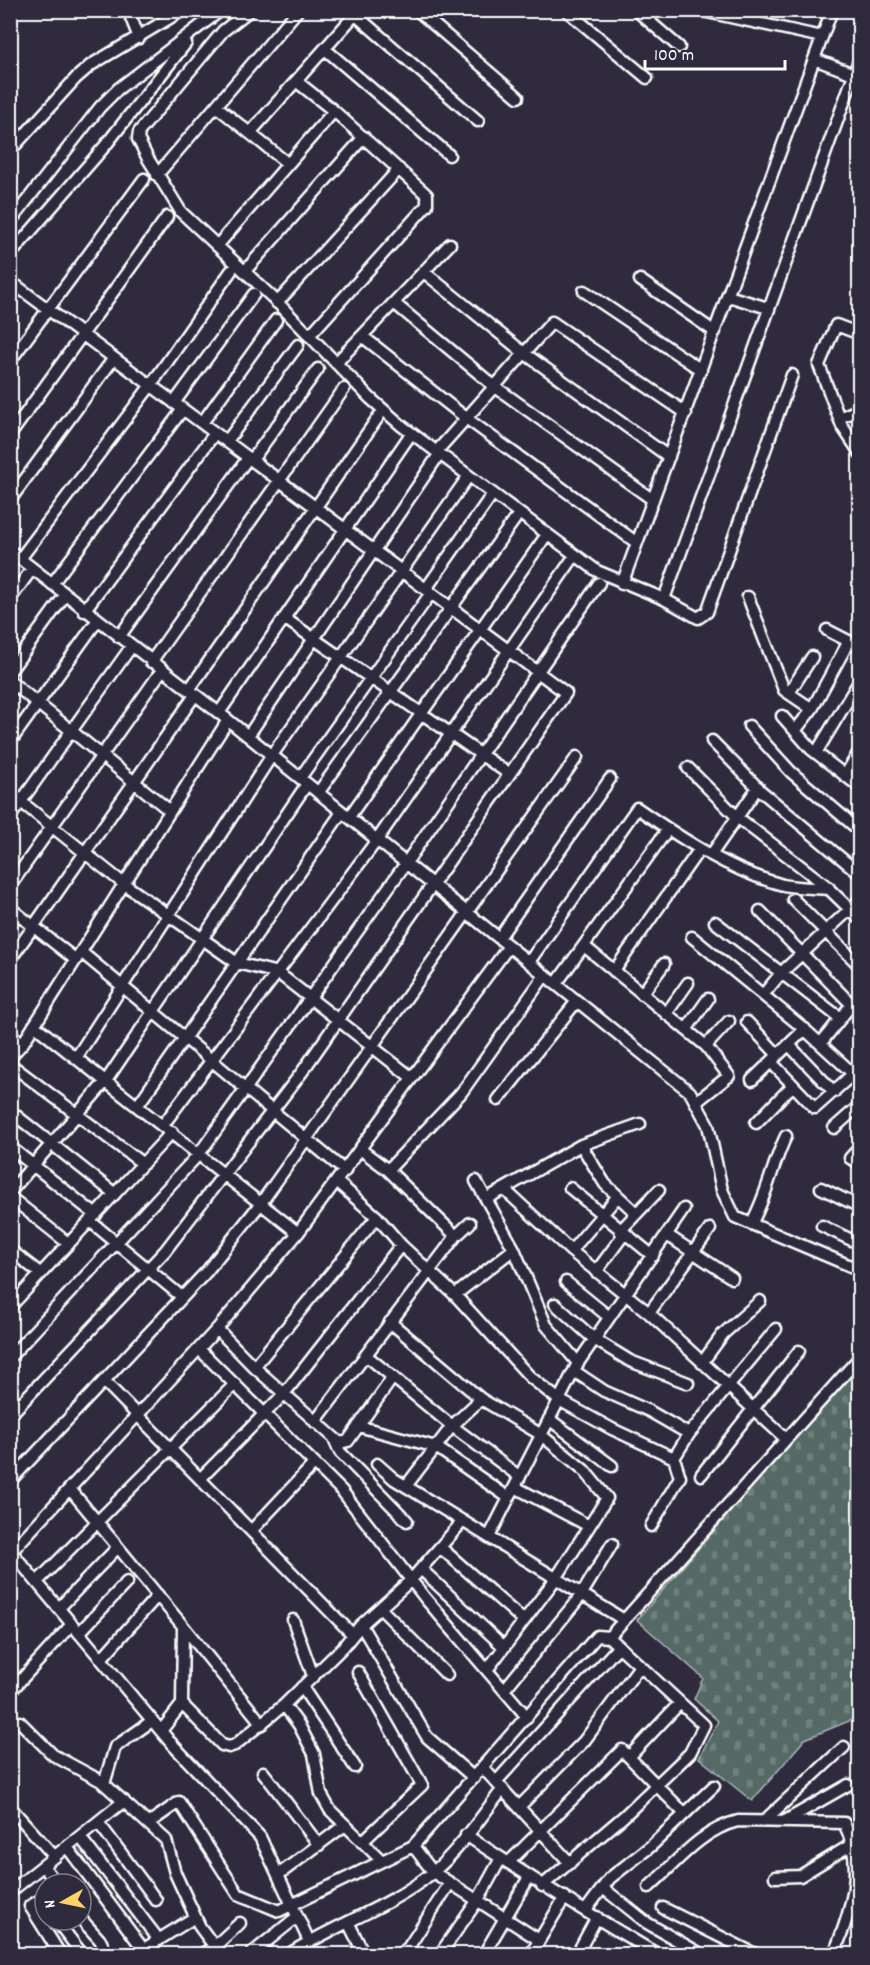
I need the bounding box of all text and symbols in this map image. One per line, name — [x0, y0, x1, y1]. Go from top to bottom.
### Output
scale bar — [645, 33, 784, 71]
text: 100 m — [654, 44, 694, 69]
north arrow — [33, 1872, 93, 1932]
text: N — [39, 1898, 63, 1910]

